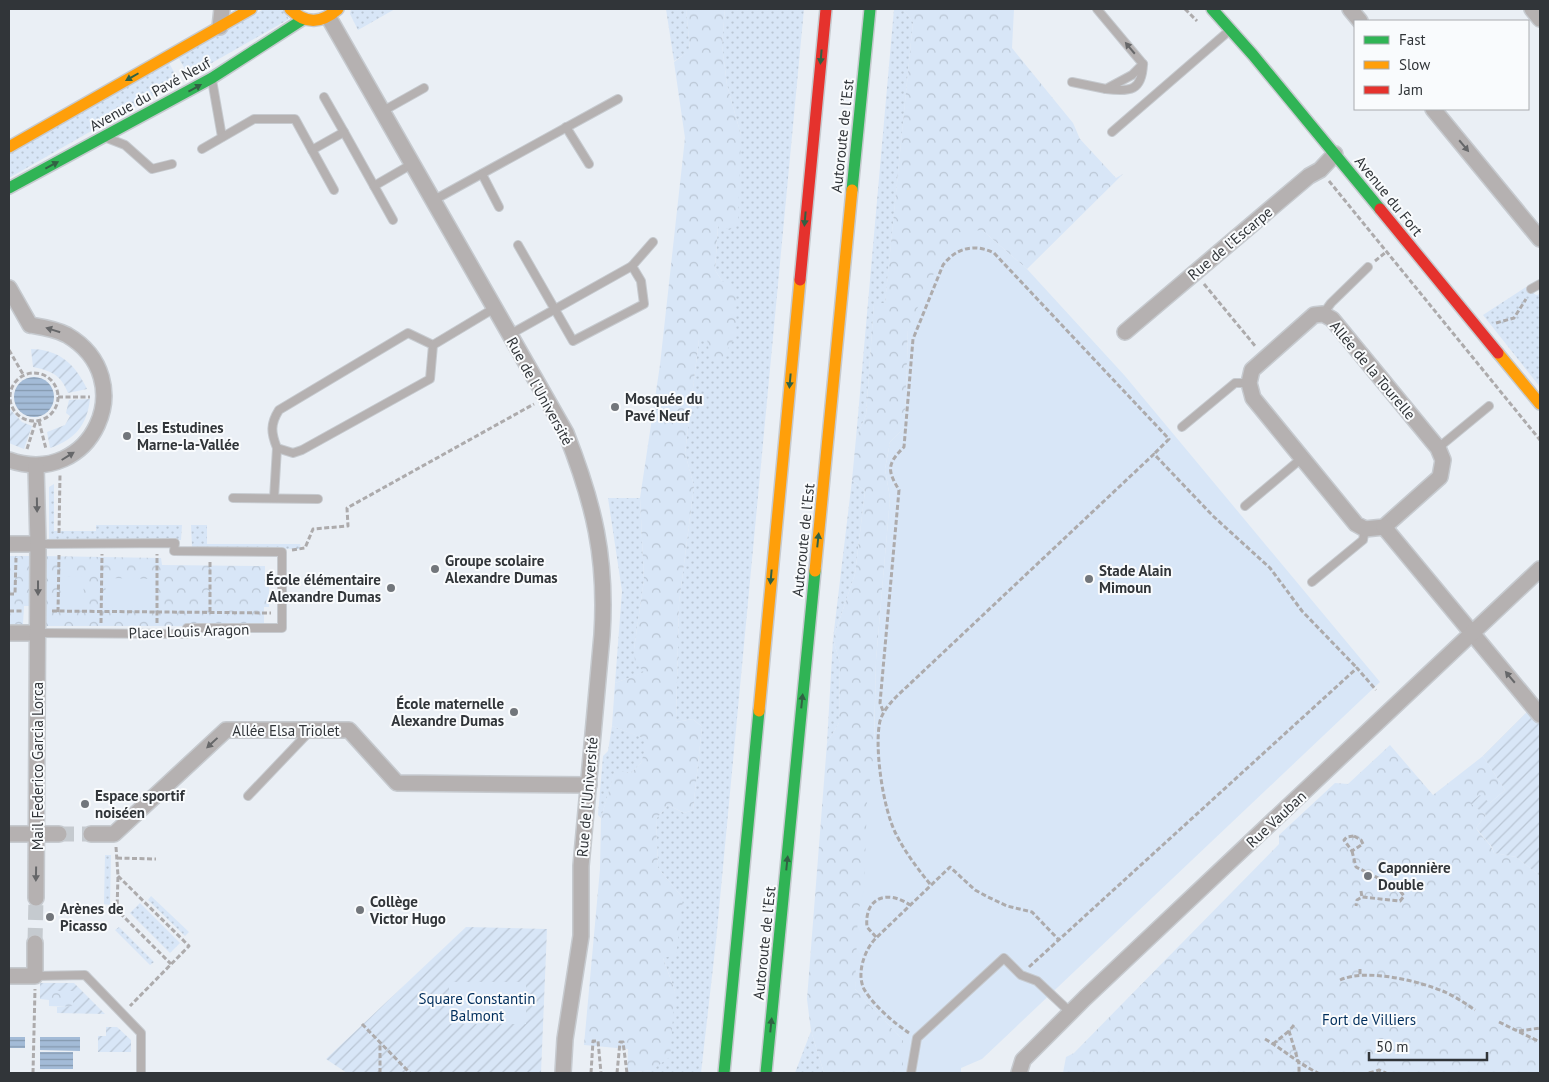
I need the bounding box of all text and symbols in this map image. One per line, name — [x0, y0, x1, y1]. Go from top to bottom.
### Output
legend — [1354, 20, 1529, 110]
text: Fast — [1399, 30, 1426, 49]
one-way arrow — [1125, 41, 1136, 54]
one-way arrow — [817, 50, 825, 66]
street label: Avenue du Pavé Neuf — [86, 52, 215, 135]
text: Slow — [1399, 55, 1430, 74]
one-way arrow — [125, 73, 139, 81]
street label: Autoroute de l’Est — [827, 78, 857, 194]
text: Jam — [1398, 80, 1423, 99]
one-way arrow — [188, 84, 202, 92]
one-way arrow — [1458, 140, 1469, 153]
street label: Avenue du Fort — [1351, 152, 1427, 240]
one-way arrow — [44, 161, 59, 169]
street label: Rue de l’Escarpe — [1184, 202, 1276, 284]
one-way arrow — [801, 211, 809, 227]
street label: Allée de la Tourelle — [1326, 317, 1420, 423]
one-way arrow — [46, 326, 61, 334]
street label: Rue de l'Université — [502, 334, 578, 448]
one-way arrow — [786, 373, 794, 389]
place label: Mosquée du Pavé Neuf — [625, 389, 703, 425]
marker: Mosquée du Pavé Neuf — [609, 401, 621, 413]
place label: Les Estudines Marne-la-Vallée — [137, 418, 240, 454]
marker: Les Estudines Marne-la-Vallée — [121, 430, 133, 442]
one-way arrow — [62, 451, 75, 460]
street label: Autoroute de l’Est — [788, 482, 818, 598]
one-way arrow — [33, 497, 41, 513]
one-way arrow — [814, 531, 822, 547]
place label: Groupe scolaire Alexandre Dumas — [445, 551, 558, 587]
place label: Stade Alain Mimoun — [1099, 561, 1172, 597]
marker: Groupe scolaire Alexandre Dumas — [429, 563, 441, 575]
place label: École élémentaire Alexandre Dumas — [266, 570, 381, 606]
one-way arrow — [767, 570, 775, 586]
marker: Stade Alain Mimoun — [1083, 573, 1095, 585]
one-way arrow — [34, 581, 42, 597]
marker: École élémentaire Alexandre Dumas — [385, 582, 397, 594]
street label: Place Louis Aragon — [128, 619, 250, 643]
one-way arrow — [1504, 671, 1515, 684]
street label: Mail Federico Garcia Lorca — [28, 682, 47, 850]
one-way arrow — [799, 693, 807, 709]
place label: École maternelle Alexandre Dumas — [391, 694, 504, 730]
marker: École maternelle Alexandre Dumas — [508, 706, 520, 718]
street label: Allée Elsa Triolet — [232, 721, 340, 740]
street label: Rue de l'Université — [572, 736, 602, 858]
one-way arrow — [207, 737, 219, 749]
place label: Espace sportif noiséen — [95, 786, 186, 822]
street label: Rue Vauban — [1242, 786, 1310, 852]
marker: Espace sportif noiséen — [79, 798, 91, 810]
one-way arrow — [783, 855, 791, 871]
place label: Caponnière Double — [1378, 858, 1451, 894]
one-way arrow — [32, 866, 40, 882]
marker: Caponnière Double — [1362, 870, 1374, 882]
street label: Autoroute de l’Est — [749, 885, 779, 1001]
place label: Collège Victor Hugo — [369, 892, 446, 928]
place label: Arènes de Picasso — [60, 899, 124, 935]
marker: Collège Victor Hugo — [354, 904, 366, 916]
marker: Arènes de Picasso — [44, 911, 56, 923]
park label: Square Constantin Balmont — [419, 989, 535, 1025]
park label: Fort de Villiers — [1322, 1010, 1416, 1029]
one-way arrow — [767, 1016, 775, 1032]
scale bar — [1369, 1030, 1486, 1062]
text: 50 m — [1376, 1037, 1409, 1056]

